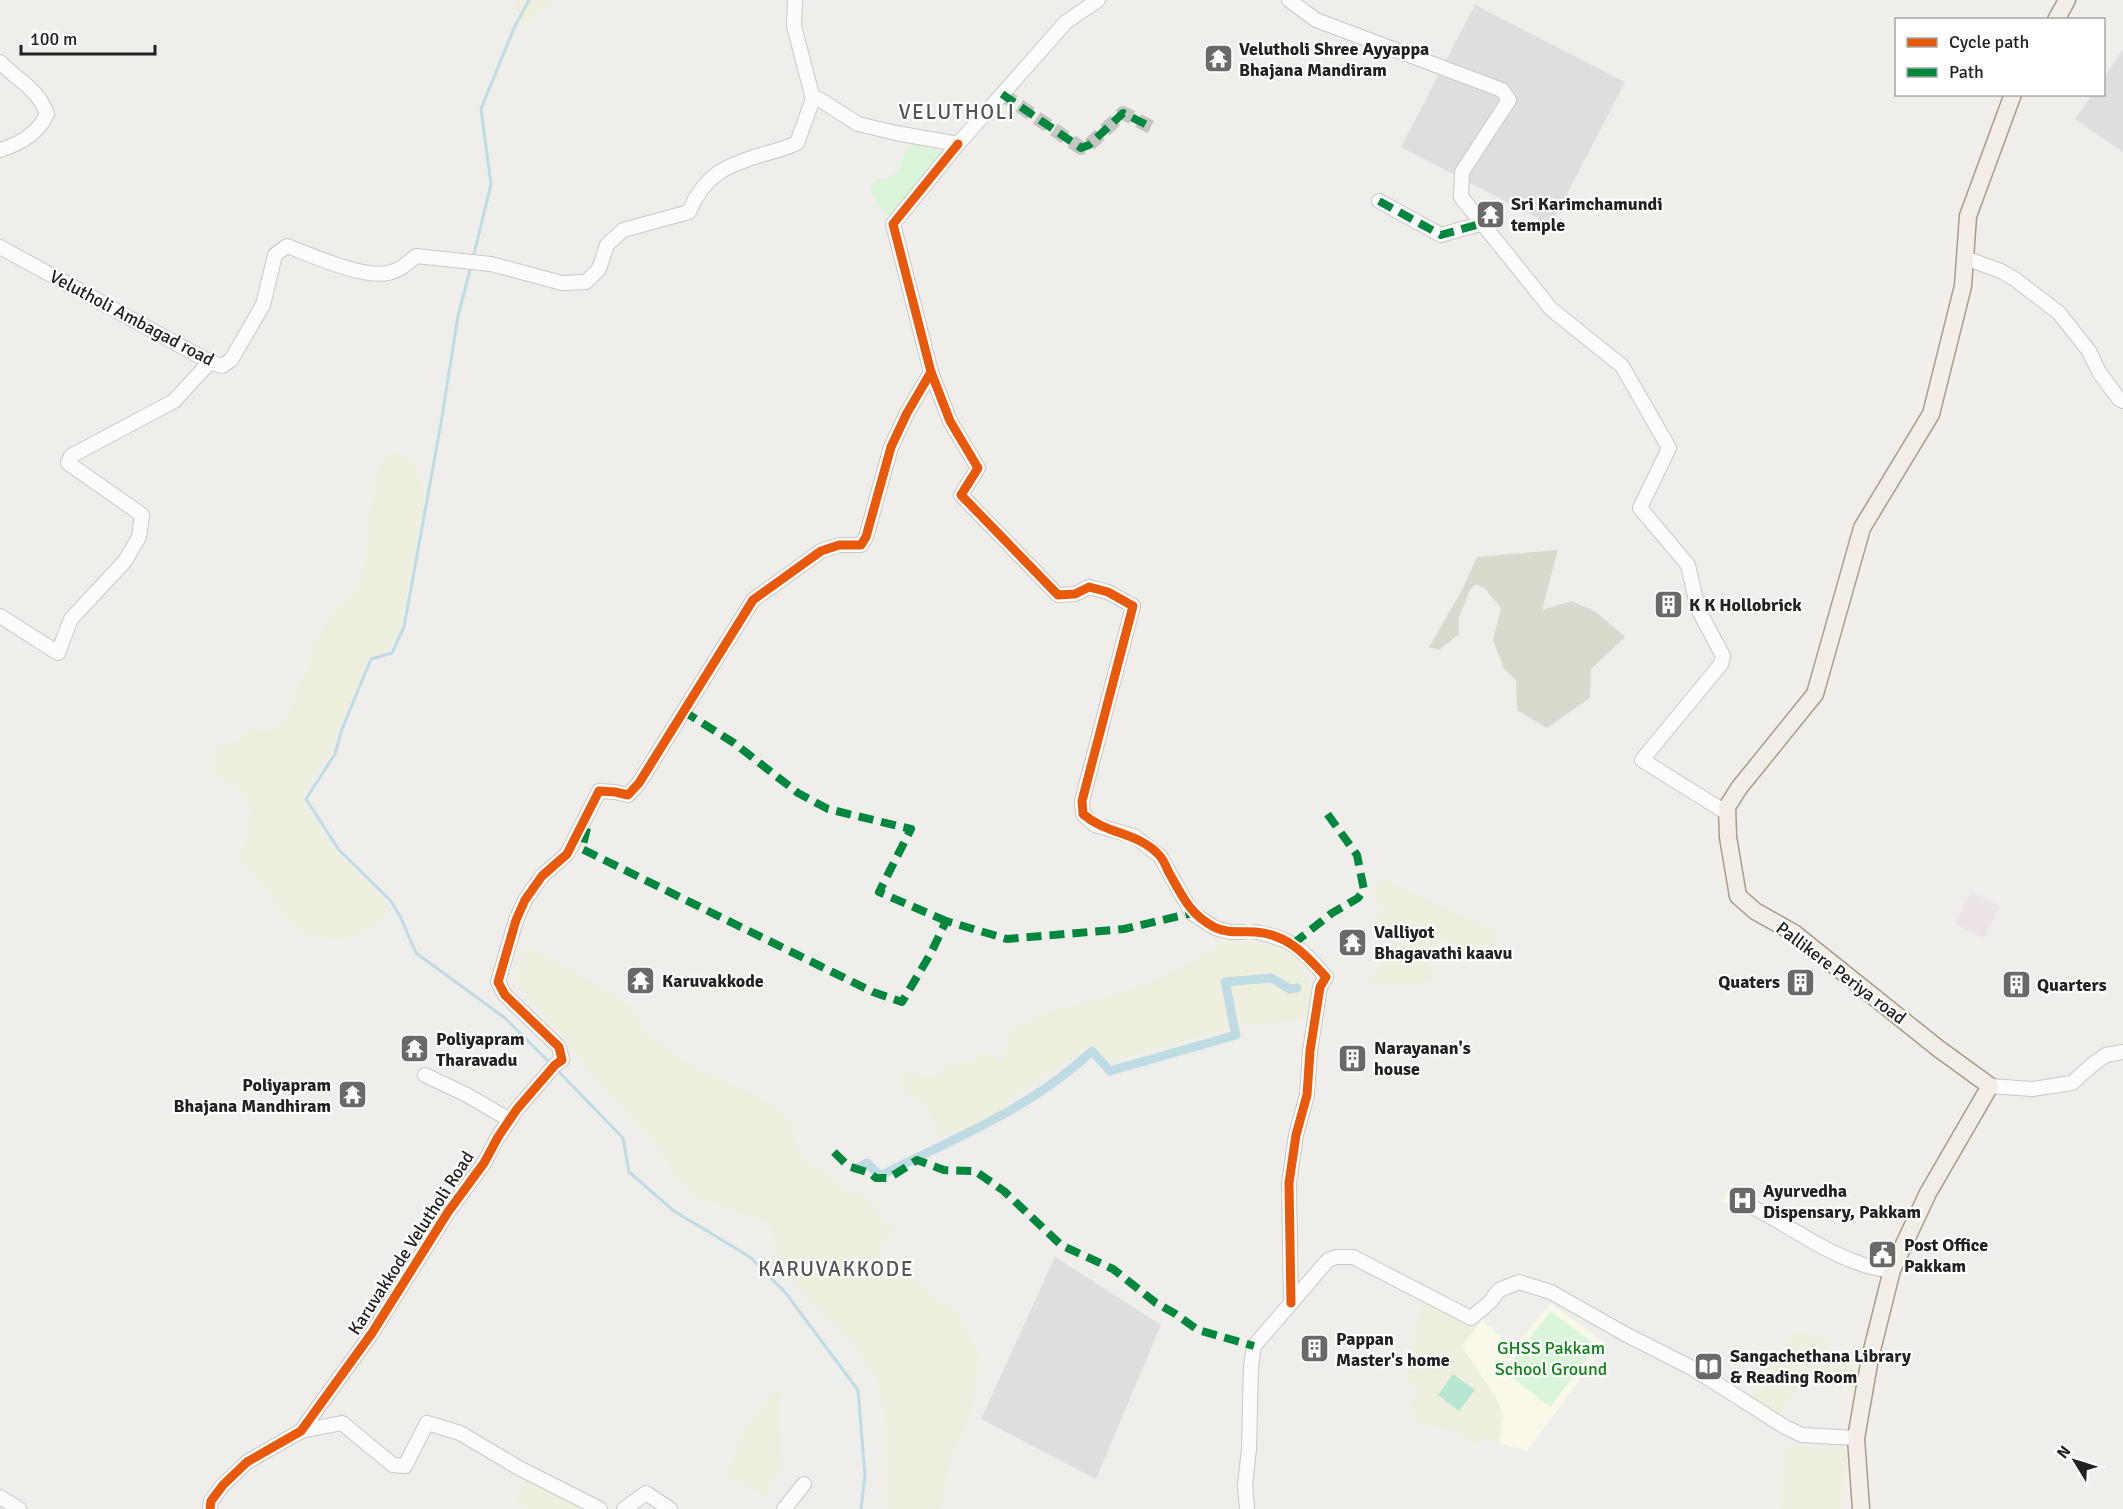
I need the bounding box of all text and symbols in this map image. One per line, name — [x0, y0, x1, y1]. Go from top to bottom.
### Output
scale bar — [21, 18, 154, 56]
legend — [1895, 18, 2105, 96]
text: 100 m — [30, 28, 77, 50]
text: Cycle path — [1949, 31, 2029, 53]
place label: Velutholi Shree Ayyappa Bhajana Mandiram — [1239, 38, 1429, 81]
temple icon: Velutholi Shree Ayyappa Bhajana Mandiram — [1202, 43, 1234, 75]
text: Path — [1949, 61, 1984, 83]
district label: VELUTHOLI — [898, 99, 1016, 125]
place label: Sri Karimchamundi temple — [1510, 193, 1663, 236]
temple icon: Sri Karimchamundi temple — [1474, 198, 1506, 230]
street label: Velutholi Ambagad road — [46, 265, 218, 371]
building icon: K K Hollobrick — [1652, 589, 1684, 621]
place label: K K Hollobrick — [1689, 594, 1802, 616]
street label: Pallikere Periya road — [1772, 917, 1910, 1029]
place label: Valliyot Bhagavathi kaavu — [1374, 921, 1512, 964]
temple icon: Valliyot Bhagavathi kaavu — [1337, 926, 1369, 958]
temple icon: Karuvakkode — [625, 965, 657, 997]
building icon: Quaters — [1785, 966, 1817, 998]
building icon: Quarters — [2000, 969, 2032, 1001]
place label: Karuvakkode — [662, 970, 764, 992]
place label: Quaters — [1718, 971, 1780, 993]
place label: Quarters — [2037, 974, 2107, 996]
place label: Poliyapram Tharavadu — [436, 1028, 525, 1071]
temple icon: Poliyapram Tharavadu — [399, 1033, 431, 1065]
place label: Narayanan's house — [1374, 1037, 1471, 1080]
building icon: Narayanan's house — [1337, 1042, 1369, 1074]
place label: Poliyapram Bhajana Mandhiram — [173, 1074, 331, 1117]
temple icon: Poliyapram Bhajana Mandhiram — [336, 1079, 368, 1111]
street label: Karuvakkode Velutholi Road — [343, 1147, 479, 1339]
place label: Ayurvedha Dispensary, Pakkam — [1763, 1180, 1921, 1223]
hospital icon: Ayurvedha Dispensary, Pakkam — [1726, 1185, 1758, 1217]
place label: Post Office Pakkam — [1904, 1234, 1988, 1277]
public building icon: Post Office Pakkam — [1867, 1239, 1899, 1271]
district label: KARUVAKKODE — [758, 1256, 914, 1282]
place label: Pappan Master's home — [1336, 1328, 1450, 1371]
building icon: Pappan Master's home — [1299, 1333, 1331, 1365]
park label: GHSS Pakkam School Ground — [1495, 1337, 1607, 1380]
place label: Sangachethana Library & Reading Room — [1730, 1345, 1911, 1388]
library icon: Sangachethana Library & Reading Room — [1693, 1350, 1725, 1382]
north arrow — [2045, 1431, 2105, 1491]
text: N — [2053, 1442, 2075, 1463]

